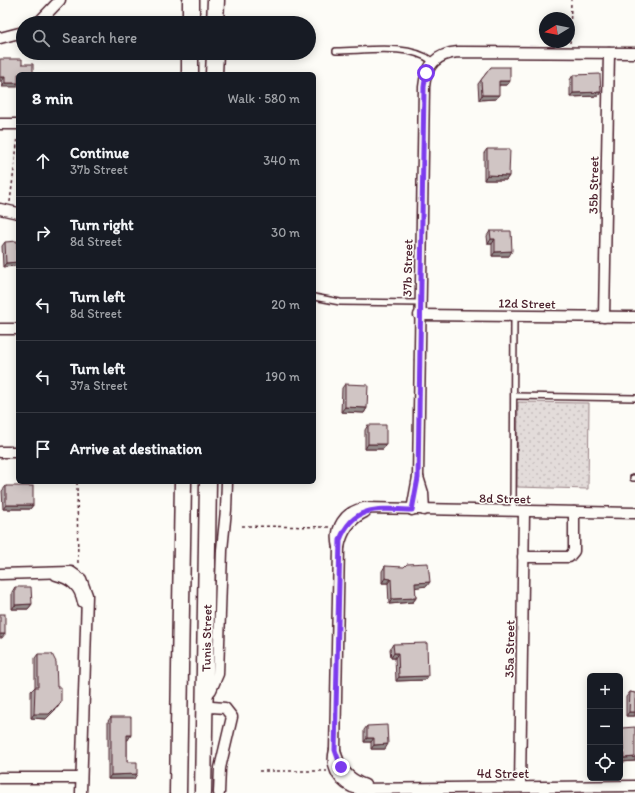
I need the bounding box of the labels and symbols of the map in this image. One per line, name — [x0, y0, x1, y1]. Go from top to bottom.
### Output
north arrow — [539, 12, 575, 48]
route start — [417, 64, 435, 82]
street label: 35b Street — [585, 156, 602, 214]
street label: 37b Street — [399, 239, 416, 297]
street label: 12d Street — [498, 295, 556, 312]
street label: 8d Street — [479, 491, 531, 506]
street label: Tunis Street — [198, 604, 215, 672]
street label: 35a Street — [501, 620, 518, 678]
route end — [332, 758, 350, 776]
street label: 4d Street — [477, 766, 529, 781]

